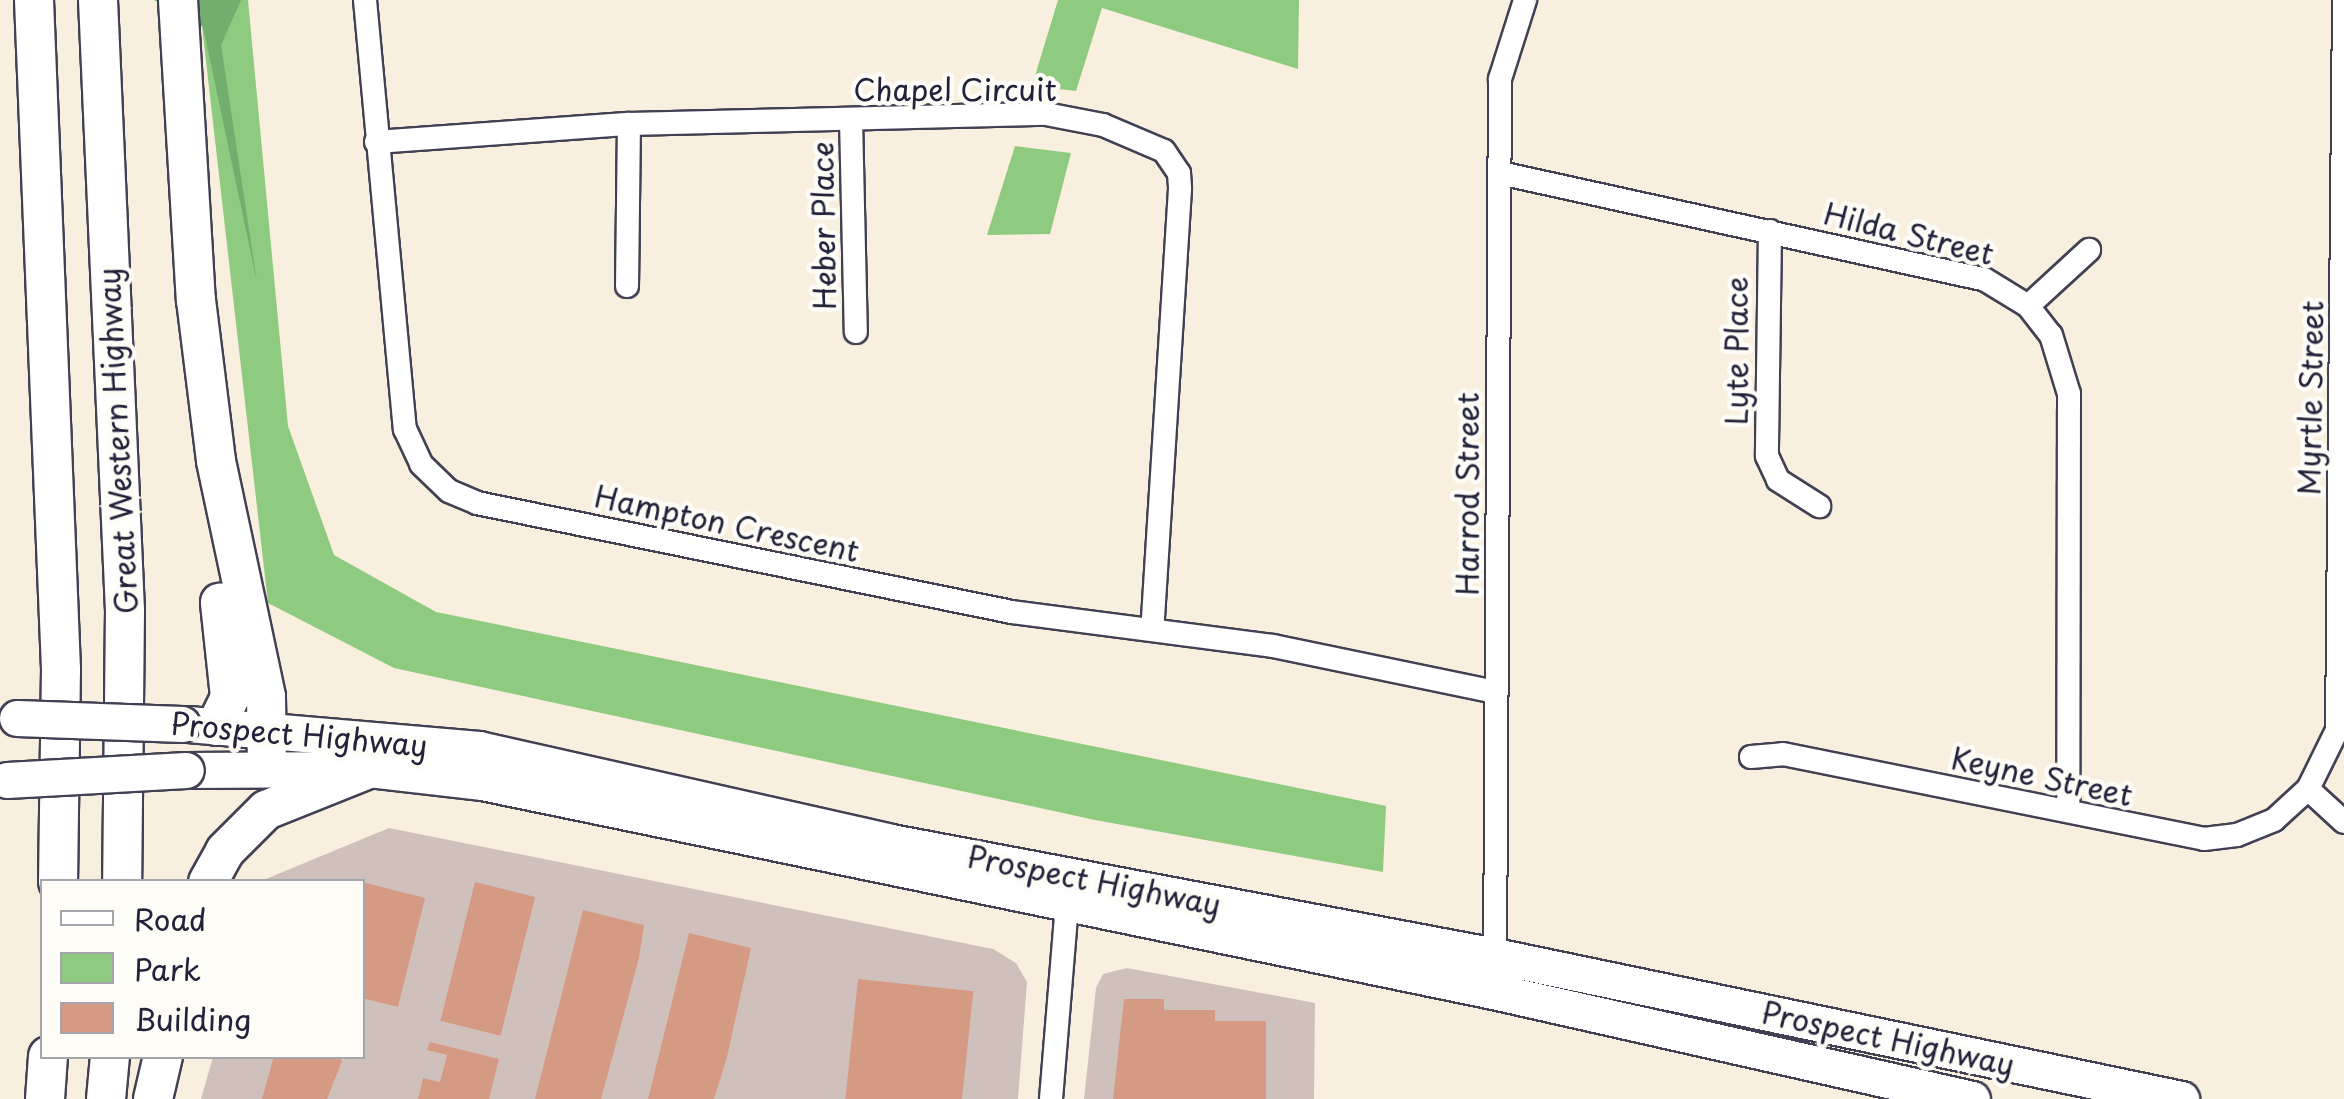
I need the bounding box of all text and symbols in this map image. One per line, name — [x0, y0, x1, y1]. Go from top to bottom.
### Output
street label: Chapel Circuit — [852, 71, 1058, 107]
street label: Heber Place — [803, 139, 843, 313]
street label: Hilda Street — [1820, 194, 1998, 272]
street label: Great Western Highway — [90, 266, 144, 616]
street label: Lyte Place — [1718, 277, 1754, 425]
street label: Myrtle Street — [2290, 300, 2330, 496]
street label: Harrod Street — [1449, 392, 1485, 596]
street label: Hampton Crescent — [591, 477, 863, 569]
street label: Prospect Highway — [169, 705, 429, 763]
street label: Keyne Street — [1948, 739, 2136, 813]
street label: Prospect Highway — [964, 838, 1224, 922]
legend — [40, 879, 365, 1059]
text: Road — [134, 896, 207, 941]
text: Park — [134, 946, 201, 991]
street label: Prospect Highway — [1758, 994, 2018, 1082]
text: Building — [134, 996, 251, 1041]

